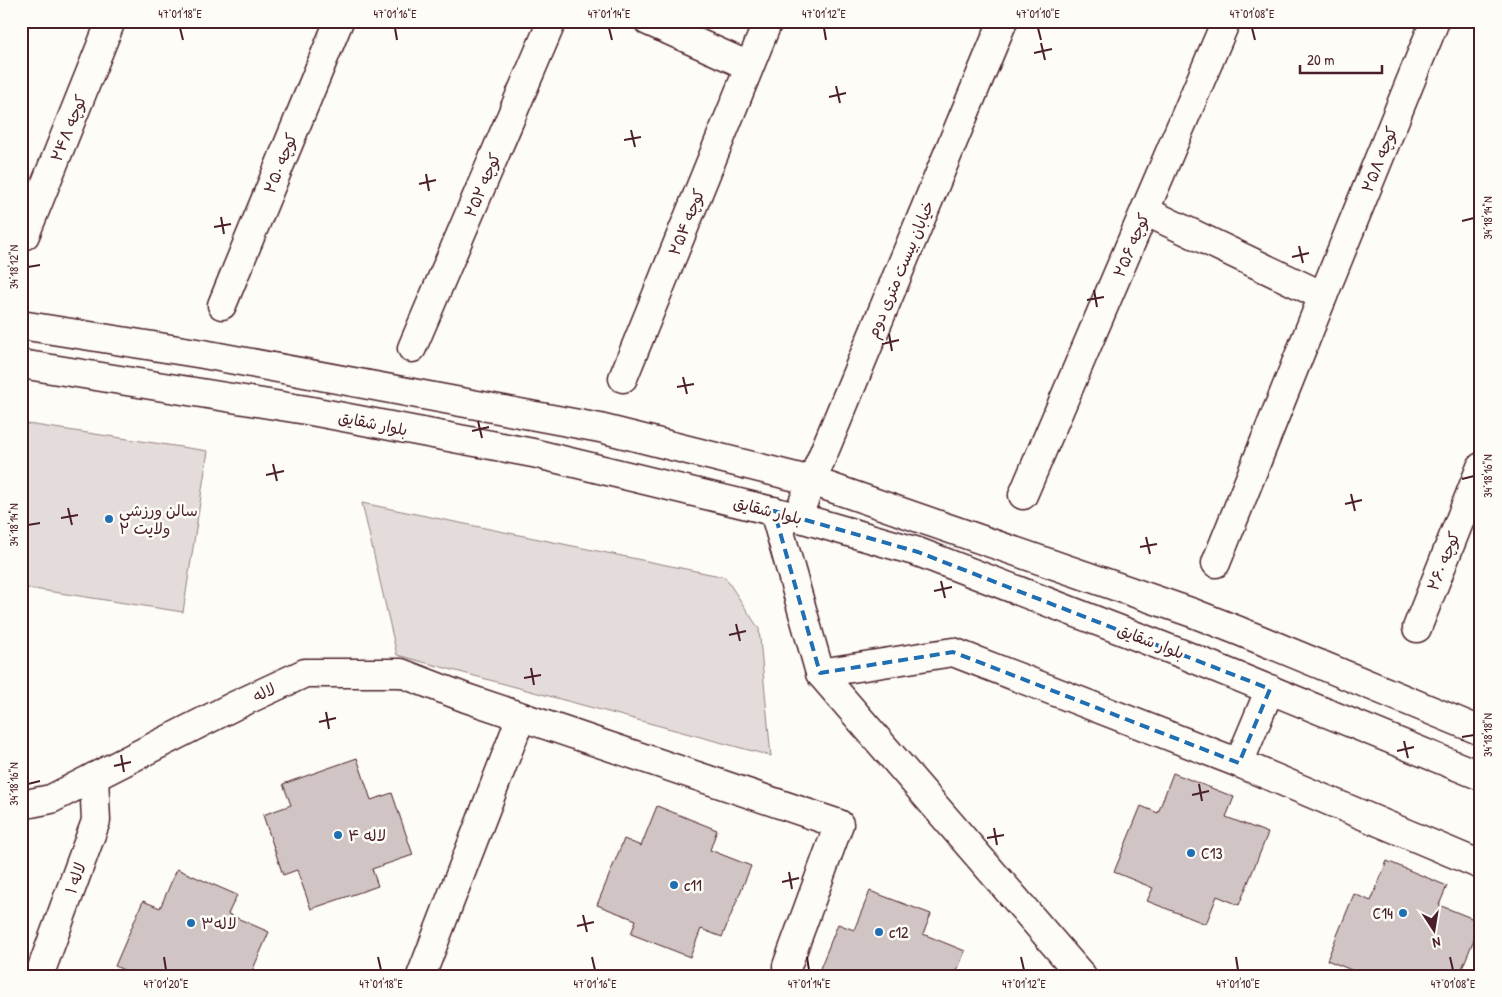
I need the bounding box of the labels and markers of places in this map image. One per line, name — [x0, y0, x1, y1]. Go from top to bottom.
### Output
place label: سالن ورزشی ولایت ۲ — [119, 499, 198, 539]
marker: سالن ورزشی ولایت ۲ — [103, 513, 115, 525]
place label: لاله ۴ — [348, 824, 386, 846]
marker: لاله ۴ — [332, 829, 344, 841]
place label: C13 — [1201, 842, 1223, 864]
marker: C13 — [1185, 847, 1197, 859]
place label: c11 — [684, 874, 702, 896]
marker: c11 — [668, 879, 680, 891]
place label: C14 — [1372, 902, 1393, 924]
marker: C14 — [1397, 907, 1409, 919]
place label: لاله۳ — [201, 912, 237, 934]
marker: لاله۳ — [185, 917, 197, 929]
place label: c12 — [889, 921, 909, 943]
marker: c12 — [873, 926, 885, 938]

